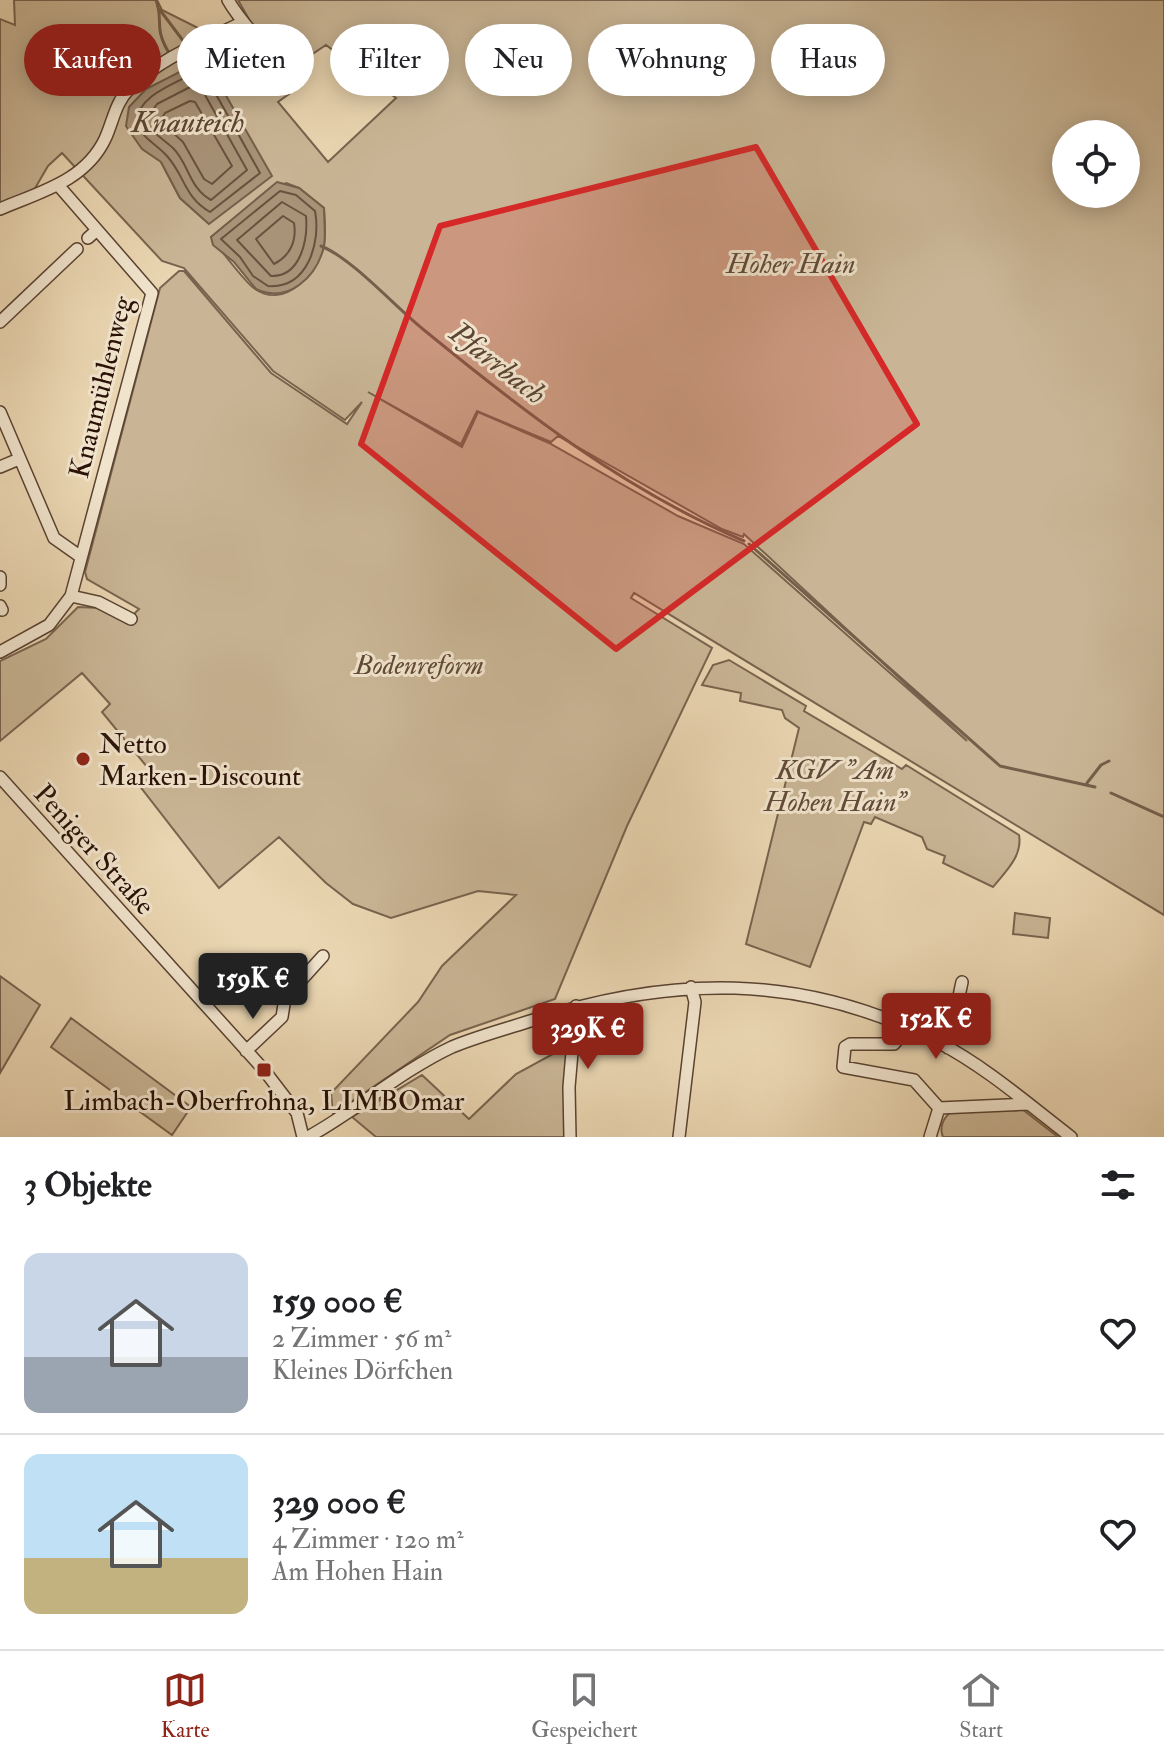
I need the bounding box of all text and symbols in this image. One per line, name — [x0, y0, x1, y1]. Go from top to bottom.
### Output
chip: Kaufen — [24, 24, 161, 96]
chip: Mieten — [177, 24, 314, 96]
chip: Filter — [330, 24, 449, 96]
chip: Neu — [465, 24, 572, 96]
chip: Wohnung — [588, 24, 755, 96]
chip: Haus — [771, 24, 885, 96]
water label: Knauteich — [129, 104, 245, 141]
map controls — [1052, 120, 1140, 208]
button: locate — [1052, 120, 1140, 208]
park label: Hoher Hain — [724, 247, 856, 282]
street label: Knaumühlenweg — [62, 292, 141, 482]
water label: Pfarrbach — [441, 313, 554, 413]
park label: Bodenreform — [352, 648, 484, 683]
place label: Netto Marken-Discount — [99, 727, 301, 794]
marker: Netto Marken-Discount — [74, 750, 92, 768]
park label: KGV "Am Hohen Hain" — [762, 753, 909, 820]
street label: Peniger Straße — [26, 777, 162, 923]
pin: 159K € — [188, 953, 318, 1021]
text: 159K € — [217, 963, 289, 995]
pin: 152K € — [871, 993, 1001, 1061]
pin: 329K € — [523, 1003, 653, 1071]
text: 152K € — [900, 1003, 972, 1035]
text: 329K € — [550, 1013, 626, 1045]
marker: Limbach-Oberfrohna, LIMBOmar — [255, 1061, 273, 1079]
place label: Limbach-Oberfrohna, LIMBOmar — [63, 1084, 465, 1119]
icon: filters — [1096, 1163, 1140, 1207]
text: 3 Objekte — [24, 1164, 152, 1207]
text: 159 000 € — [272, 1280, 403, 1323]
icon: home — [88, 1285, 184, 1381]
icon: heart — [1096, 1311, 1140, 1355]
text: 2 Zimmer · 56 m² — [272, 1323, 451, 1355]
text: Kleines Dörfchen — [272, 1355, 453, 1387]
text: 329 000 € — [272, 1481, 406, 1524]
icon: home — [88, 1486, 184, 1582]
icon: heart — [1096, 1512, 1140, 1556]
text: 4 Zimmer · 120 m² — [272, 1524, 464, 1556]
text: Am Hohen Hain — [272, 1556, 443, 1588]
tab: Karte — [161, 1668, 210, 1744]
tab: Gespeichert — [531, 1668, 638, 1744]
tab: Start — [959, 1668, 1003, 1744]

